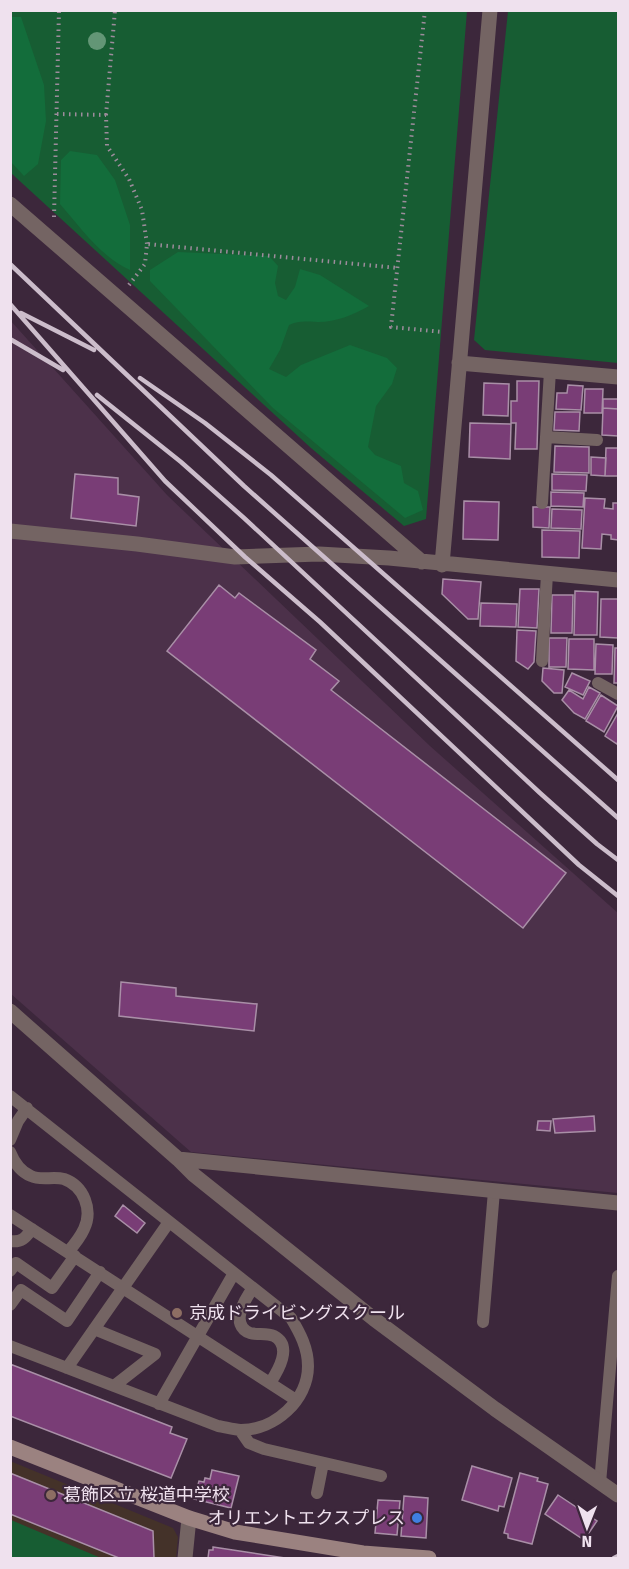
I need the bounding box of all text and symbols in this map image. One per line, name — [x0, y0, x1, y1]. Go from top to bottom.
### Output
place label: 京成ドライビングスクール — [189, 1302, 405, 1324]
marker: 京成ドライビングスクール — [170, 1306, 184, 1320]
place label: 葛飾区立 桜道中学校 — [63, 1484, 230, 1506]
marker: 葛飾区立 桜道中学校 — [44, 1488, 58, 1502]
north arrow — [557, 1497, 617, 1557]
place label: オリエントエクスプレス — [208, 1507, 405, 1529]
marker: オリエントエクスプレス — [410, 1511, 424, 1525]
text: N — [581, 1532, 592, 1551]

